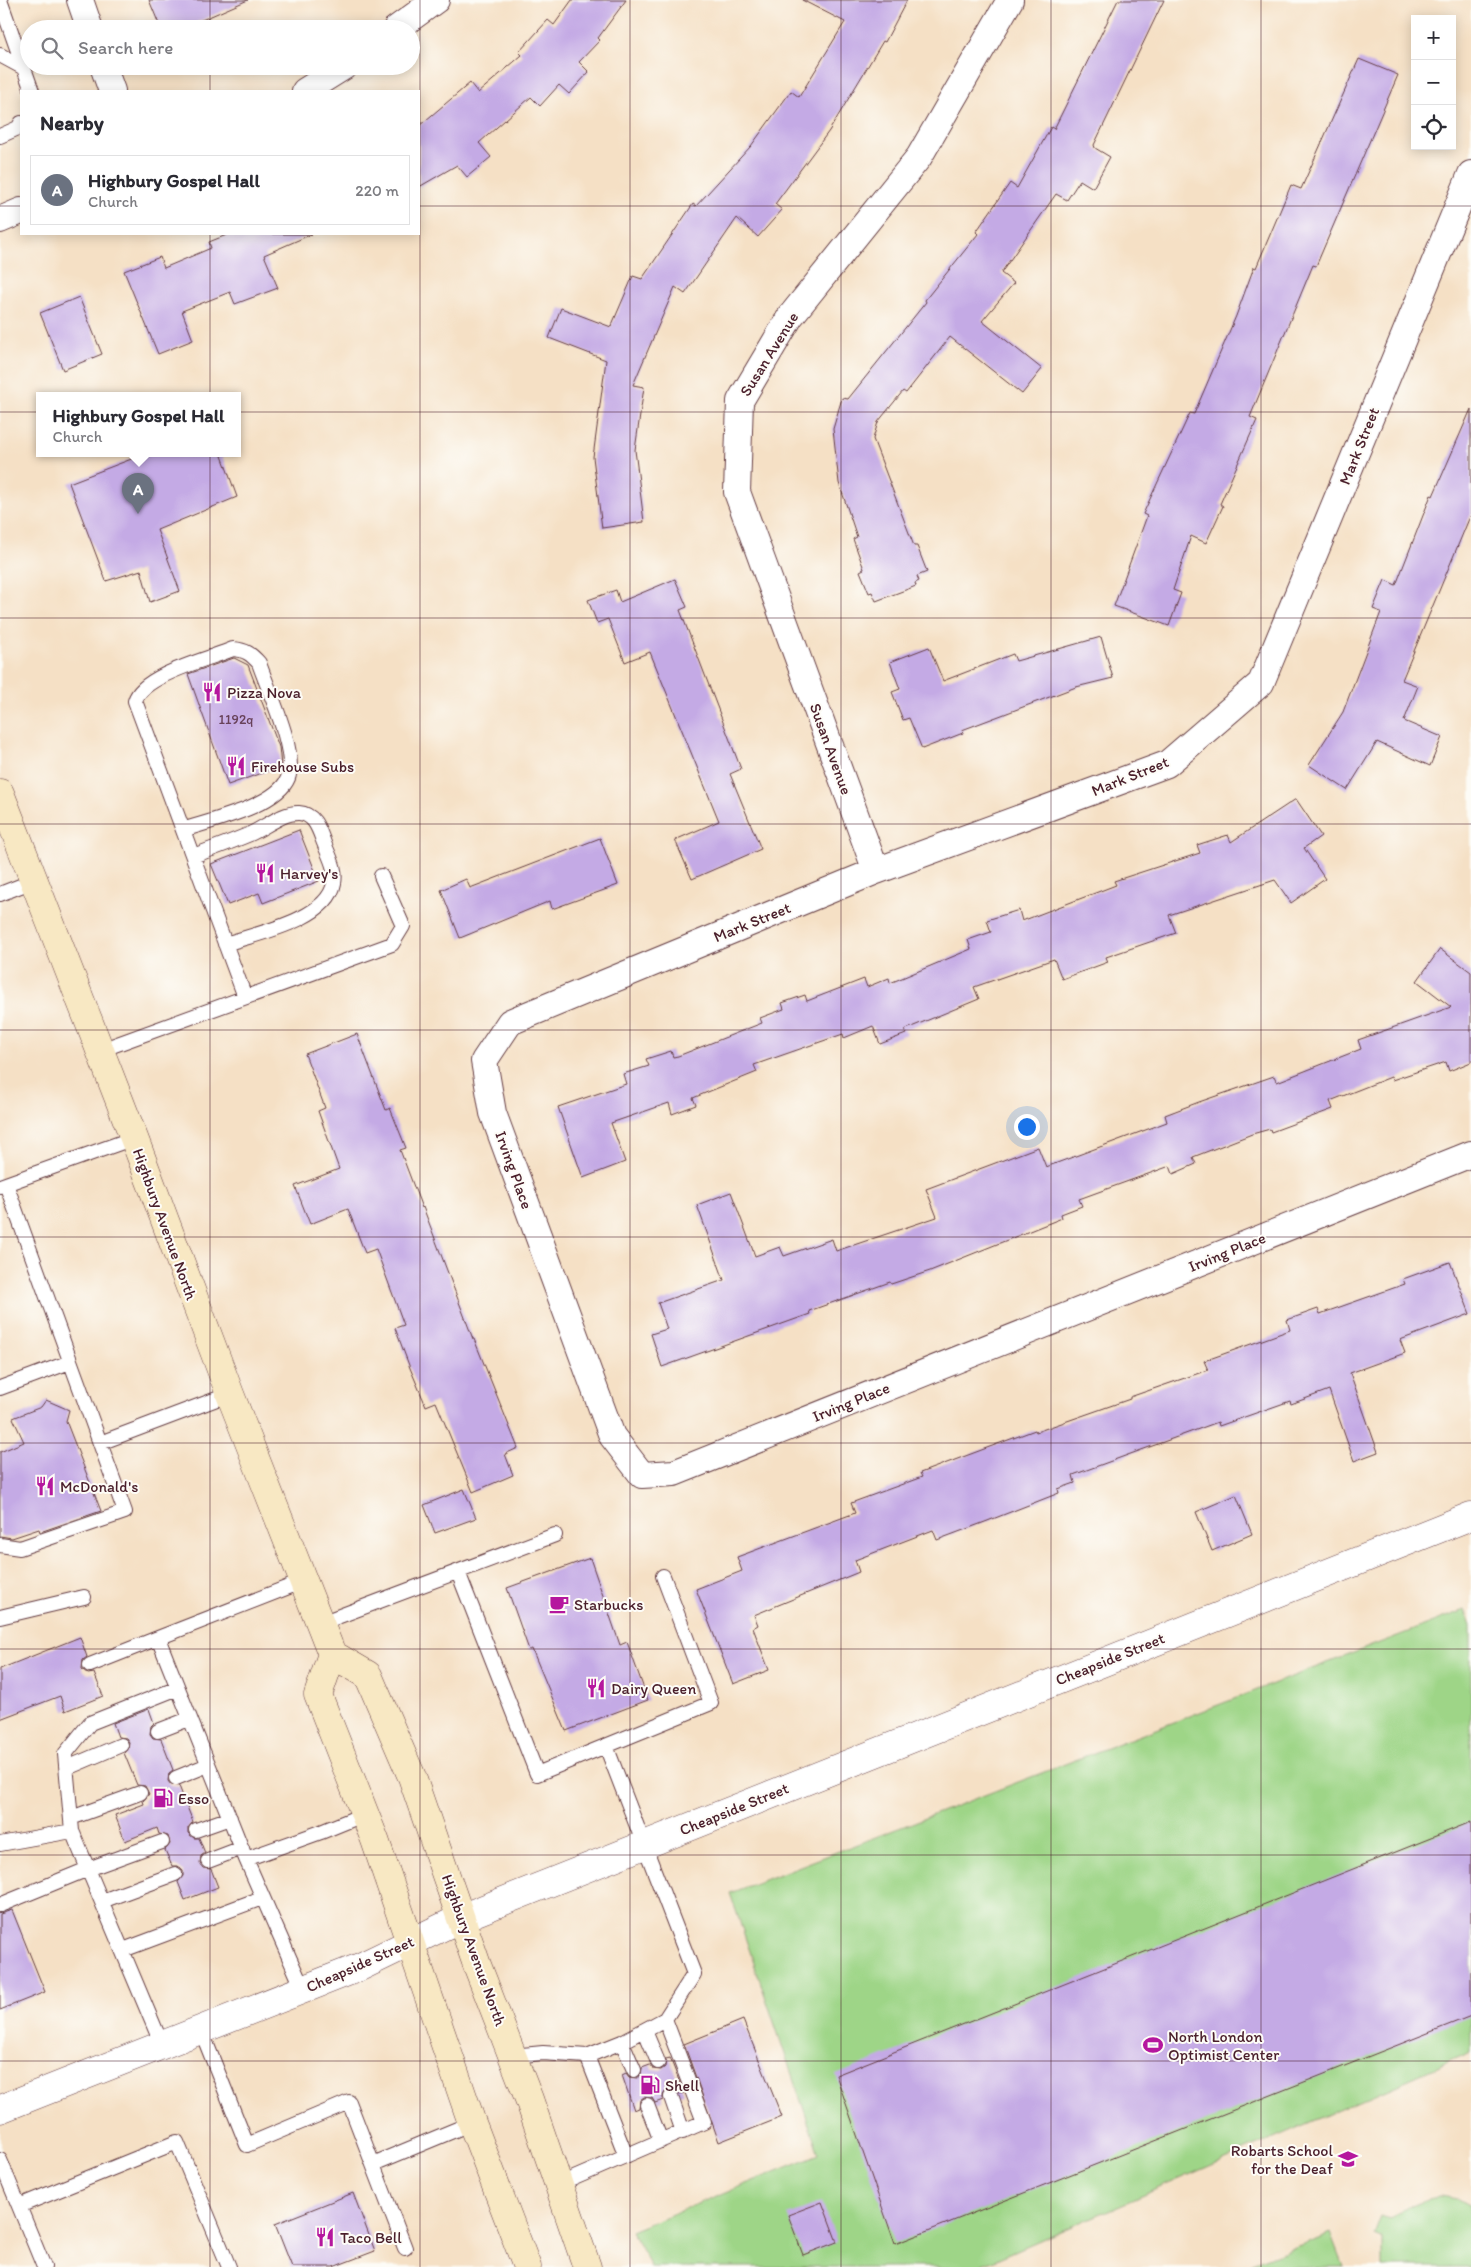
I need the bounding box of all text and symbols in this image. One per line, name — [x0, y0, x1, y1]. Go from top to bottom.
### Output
map controls — [1411, 15, 1456, 150]
button: + — [1411, 15, 1456, 60]
search box — [20, 20, 420, 75]
icon: search — [38, 34, 66, 62]
text: Search here — [78, 36, 173, 59]
button: − — [1411, 60, 1456, 105]
button: locate — [1411, 105, 1456, 150]
text: Nearby — [40, 110, 104, 135]
text: Highbury Gospel Hall — [88, 169, 260, 192]
text: A — [52, 181, 62, 200]
text: 220 m — [355, 181, 399, 200]
text: Church — [88, 192, 138, 211]
street label: Susan Avenue — [736, 308, 802, 400]
popup — [36, 392, 241, 457]
text: Highbury Gospel Hall — [53, 404, 224, 427]
street label: Mark Street — [1335, 405, 1383, 487]
text: Church — [53, 427, 102, 446]
pin: A — [122, 473, 154, 514]
restaurant icon: Pizza Nova — [201, 681, 223, 703]
place label: Pizza Nova — [227, 683, 302, 702]
street label: Susan Avenue — [806, 701, 856, 797]
house number: 1192q — [219, 711, 253, 728]
street label: Mark Street — [1089, 752, 1171, 800]
restaurant icon: Firehouse Subs — [225, 755, 247, 777]
place label: Firehouse Subs — [251, 757, 354, 776]
restaurant icon: Harvey's — [254, 862, 276, 884]
place label: Harvey's — [280, 864, 338, 883]
street label: Mark Street — [711, 898, 793, 946]
your location — [1014, 1114, 1040, 1140]
street label: Irving Place — [491, 1128, 537, 1212]
street label: Highbury Avenue North — [129, 1146, 201, 1303]
street label: Irving Place — [1186, 1228, 1269, 1276]
street label: Irving Place — [810, 1378, 893, 1426]
restaurant icon: McDonald's — [34, 1475, 56, 1497]
place label: McDonald's — [60, 1477, 138, 1496]
cafe icon: Starbucks — [548, 1593, 570, 1615]
place label: Starbucks — [574, 1595, 643, 1614]
street label: Cheapside Street — [1053, 1628, 1167, 1690]
restaurant icon: Dairy Queen — [585, 1677, 607, 1699]
place label: Dairy Queen — [611, 1679, 696, 1698]
street label: Cheapside Street — [677, 1778, 791, 1840]
fuel station icon: Esso — [152, 1787, 174, 1809]
place label: Esso — [178, 1789, 209, 1808]
street label: Highbury Avenue North — [438, 1872, 510, 2029]
street label: Cheapside Street — [303, 1932, 417, 1996]
place label: North London Optimist Center — [1168, 2027, 1279, 2064]
sports icon: North London Optimist Center — [1142, 2034, 1164, 2056]
fuel station icon: Shell — [639, 2074, 661, 2096]
place label: Shell — [665, 2076, 700, 2095]
place label: Robarts School for the Deaf — [1231, 2141, 1333, 2178]
school or university icon: Robarts School for the Deaf — [1337, 2148, 1359, 2170]
restaurant icon: Taco Bell — [314, 2226, 336, 2248]
place label: Taco Bell — [340, 2228, 402, 2247]

